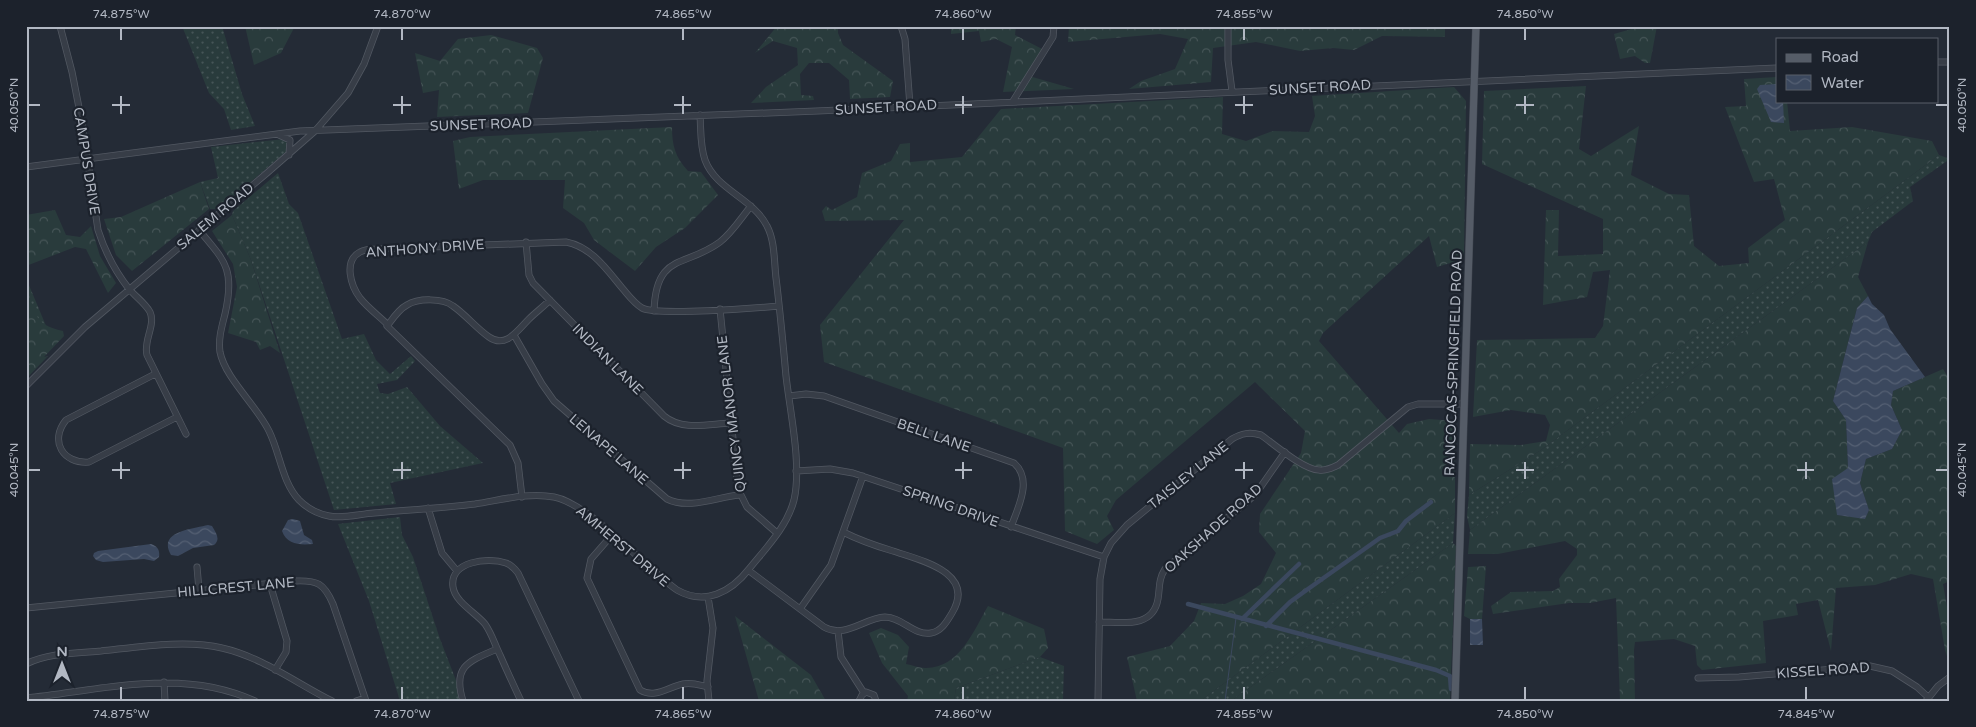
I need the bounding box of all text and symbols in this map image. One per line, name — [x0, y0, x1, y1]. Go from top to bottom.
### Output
text: 74.875°W — [92, 7, 150, 21]
text: 74.870°W — [373, 7, 431, 21]
text: 74.865°W — [654, 7, 712, 21]
text: 74.860°W — [934, 7, 992, 21]
text: 74.855°W — [1215, 7, 1273, 21]
text: 74.850°W — [1496, 7, 1554, 21]
legend — [1776, 38, 1938, 102]
text: Road — [1821, 48, 1859, 66]
text: Water — [1821, 74, 1864, 92]
street label: SUNSET ROAD — [1269, 76, 1372, 99]
text: 40.050°N — [7, 78, 21, 132]
text: 40.050°N — [1955, 78, 1969, 132]
street label: SUNSET ROAD — [835, 96, 938, 119]
street label: CAMPUS DRIVE — [70, 106, 103, 216]
street label: SUNSET ROAD — [430, 114, 532, 135]
street label: SALEM ROAD — [173, 179, 257, 254]
street label: ANTHONY DRIVE — [365, 236, 485, 261]
street label: RANCOCAS-SPRINGFIELD ROAD — [1441, 250, 1466, 476]
street label: INDIAN LANE — [569, 320, 647, 398]
street label: QUINCY MANOR LANE — [713, 334, 750, 493]
street label: LENAPE LANE — [566, 410, 652, 488]
street label: BELL LANE — [895, 415, 973, 456]
street label: TAISLEY LANE — [1145, 438, 1232, 513]
text: 40.045°N — [7, 443, 21, 497]
text: 40.045°N — [1955, 443, 1969, 497]
street label: OAKSHADE ROAD — [1161, 480, 1266, 577]
street label: SPRING DRIVE — [901, 482, 1001, 531]
street label: AMHERST DRIVE — [572, 502, 673, 590]
street label: HILLCREST LANE — [177, 574, 296, 601]
north arrow — [38, 640, 88, 690]
text: N — [56, 643, 68, 660]
street label: KISSEL ROAD — [1776, 659, 1870, 682]
text: 74.875°W — [92, 707, 150, 721]
text: 74.870°W — [373, 707, 431, 721]
text: 74.865°W — [654, 707, 712, 721]
text: 74.860°W — [934, 707, 992, 721]
text: 74.855°W — [1215, 707, 1273, 721]
text: 74.850°W — [1496, 707, 1554, 721]
text: 74.845°W — [1777, 707, 1835, 721]

